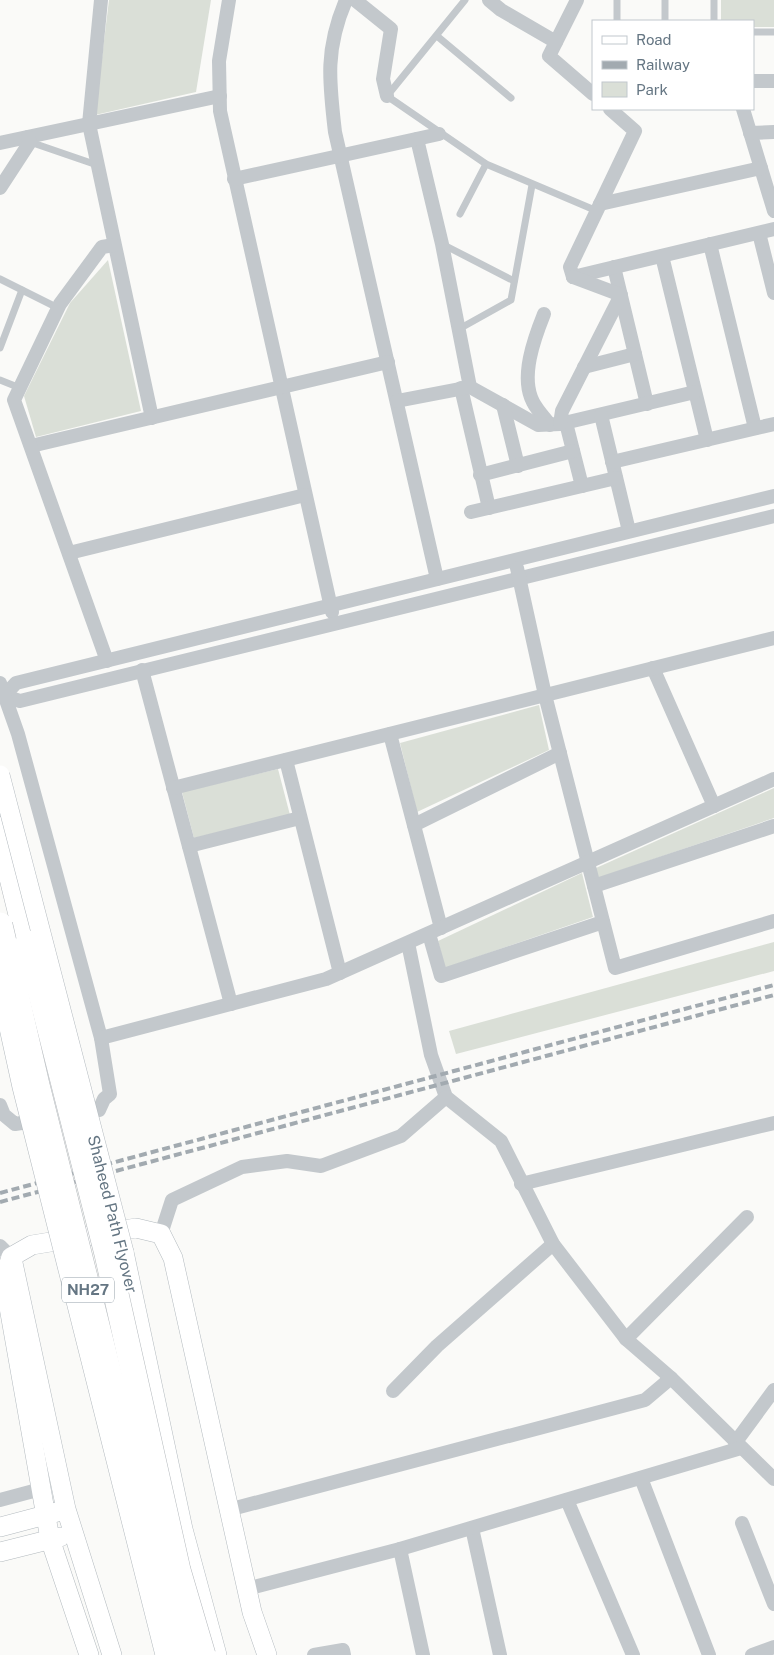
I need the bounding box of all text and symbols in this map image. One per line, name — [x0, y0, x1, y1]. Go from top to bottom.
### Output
legend — [592, 20, 754, 110]
text: Road — [636, 31, 672, 48]
text: Railway — [636, 56, 690, 73]
text: Park — [636, 81, 668, 98]
street label: Shaheed Path Flyover — [84, 1133, 141, 1295]
road number: NH27 — [62, 1278, 114, 1302]

